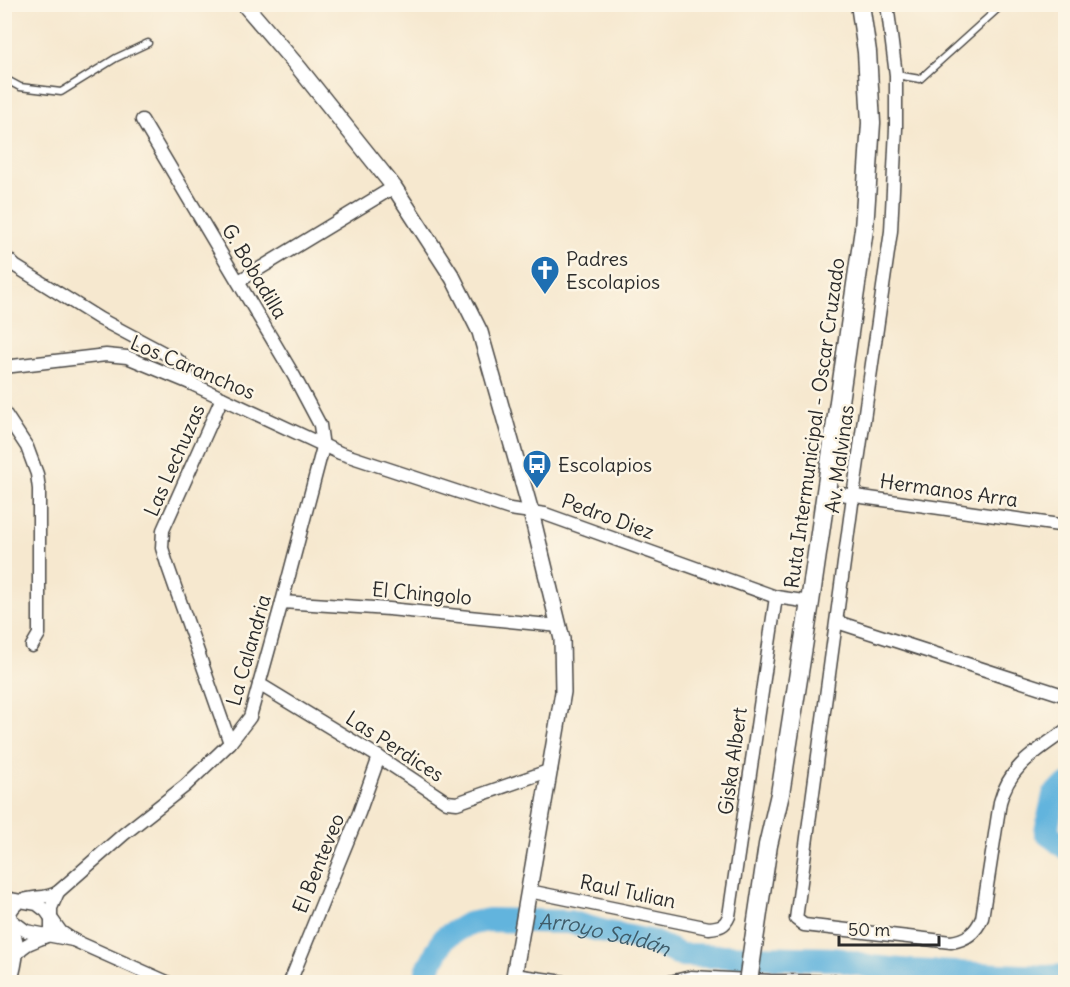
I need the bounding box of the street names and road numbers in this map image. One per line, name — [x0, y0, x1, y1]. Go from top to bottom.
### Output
street label: G. Bobadilla — [217, 219, 293, 323]
street label: Ruta Intermunicipal - Oscar Cruzado — [778, 256, 850, 590]
street label: Los Caranchos — [127, 329, 259, 405]
street label: Las Lechuzas — [138, 400, 210, 520]
street label: Av. Malvinas — [819, 403, 859, 515]
street label: Hermanos Arra — [878, 468, 1020, 512]
street label: Pedro Diez — [558, 488, 658, 544]
street label: El Chingolo — [371, 576, 473, 610]
street label: La Calandria — [220, 591, 276, 709]
street label: Las Perdices — [341, 705, 449, 787]
street label: Giska Albert — [712, 705, 752, 816]
street label: El Benteveo — [287, 809, 349, 917]
street label: Raul Tulian — [578, 869, 678, 913]

